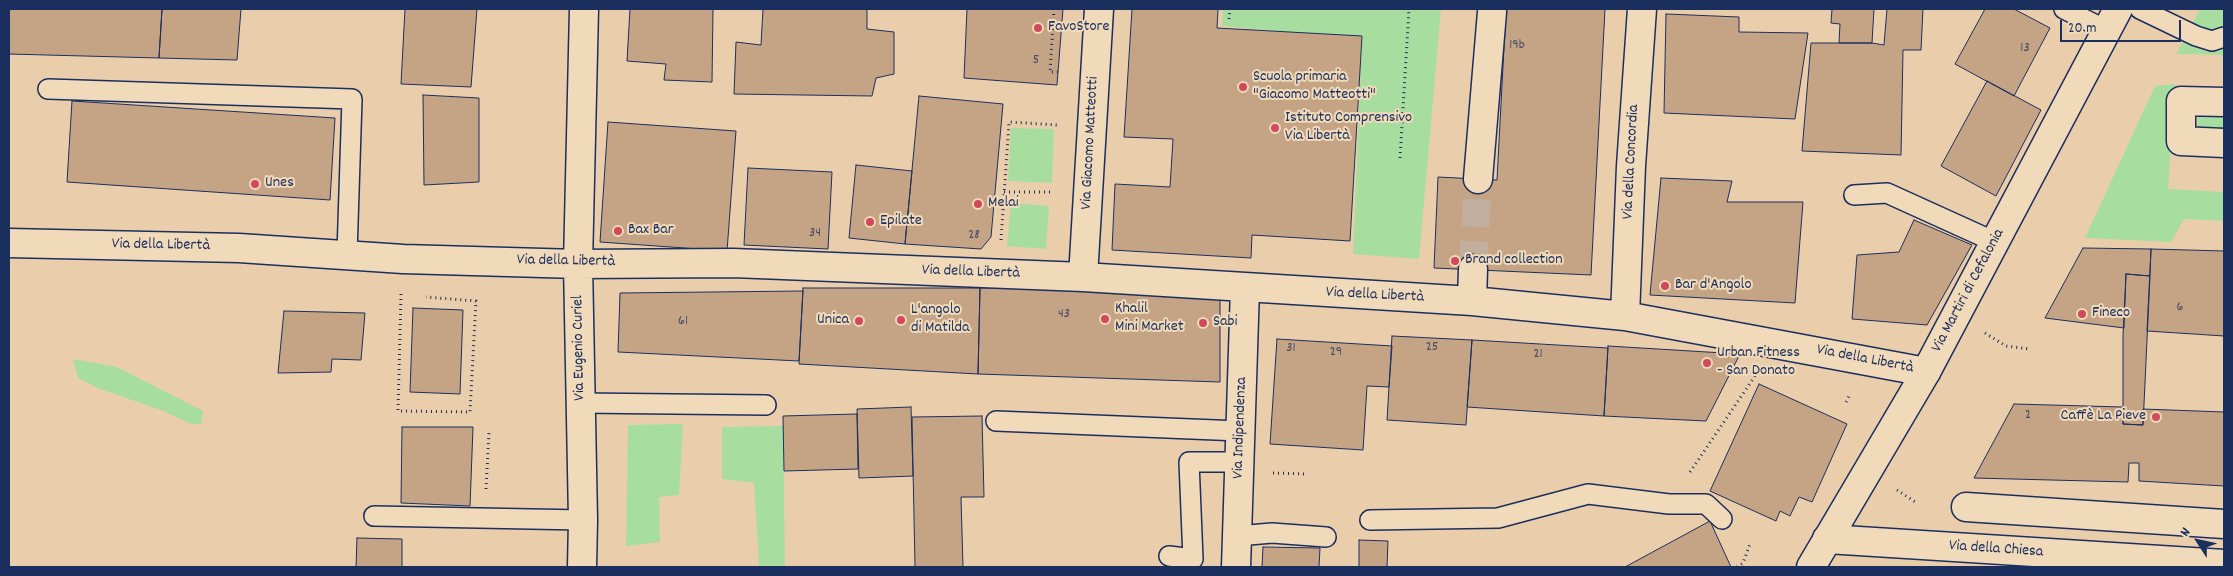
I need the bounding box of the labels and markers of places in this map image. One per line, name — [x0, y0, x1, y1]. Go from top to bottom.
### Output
place label: FavoStore — [1048, 18, 1109, 38]
marker: FavoStore — [1032, 22, 1044, 34]
place label: Scuola primaria "Giacomo Matteotti" — [1253, 68, 1376, 106]
marker: Scuola primaria "Giacomo Matteotti" — [1237, 81, 1249, 93]
place label: Istituto Comprensivo Via Libertà — [1285, 109, 1412, 147]
marker: Istituto Comprensivo Via Libertà — [1269, 122, 1281, 134]
place label: Unes — [265, 174, 294, 194]
marker: Unes — [249, 178, 261, 190]
place label: Melai — [988, 194, 1019, 214]
marker: Melai — [972, 198, 984, 210]
place label: Epilate — [880, 212, 922, 232]
marker: Epilate — [864, 216, 876, 228]
place label: Bax Bar — [628, 221, 674, 241]
marker: Bax Bar — [612, 225, 624, 237]
place label: Brand collection — [1465, 251, 1563, 271]
marker: Brand collection — [1449, 255, 1461, 267]
place label: Bar d'Angolo — [1675, 276, 1752, 296]
marker: Bar d'Angolo — [1659, 280, 1671, 292]
place label: Khalil Mini Market — [1115, 300, 1184, 338]
place label: L'angolo di Matilda — [911, 301, 970, 339]
place label: Fineco — [2092, 304, 2130, 324]
marker: Fineco — [2076, 308, 2088, 320]
place label: Unica — [817, 311, 849, 331]
marker: Khalil Mini Market — [1099, 313, 1111, 325]
place label: Sabi — [1213, 313, 1237, 333]
marker: L'angolo di Matilda — [895, 314, 907, 326]
marker: Unica — [853, 315, 865, 327]
marker: Sabi — [1197, 317, 1209, 329]
place label: Urban Fitness - San Donato — [1717, 344, 1800, 382]
marker: Urban Fitness - San Donato — [1701, 357, 1713, 369]
place label: Caffè La Pieve — [2061, 407, 2146, 427]
marker: Caffè La Pieve — [2150, 411, 2162, 423]

